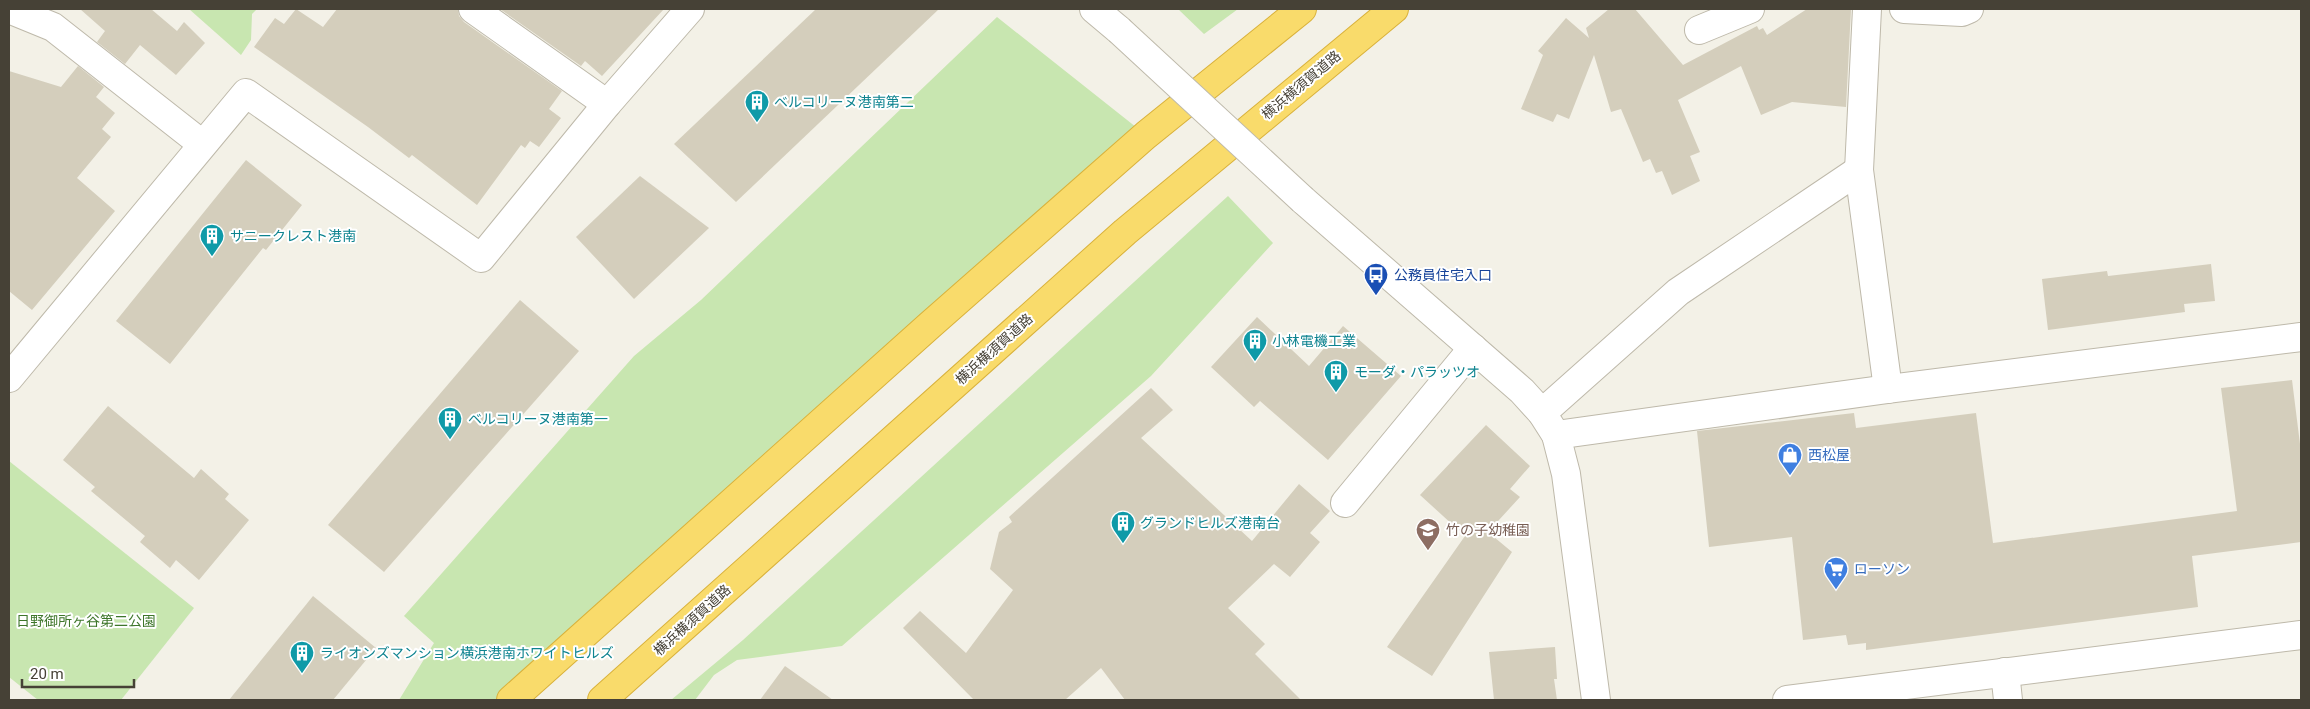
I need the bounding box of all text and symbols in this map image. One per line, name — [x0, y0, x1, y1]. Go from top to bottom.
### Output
street label: 横浜横須賀道路 — [1258, 47, 1344, 123]
building icon: ベルコリーヌ港南第二 — [744, 89, 770, 123]
place label: ベルコリーヌ港南第二 — [774, 94, 914, 110]
building icon: サニークレスト港南 — [199, 223, 225, 257]
place label: サニークレスト港南 — [230, 228, 356, 244]
bus stop icon: 公務員住宅入口 — [1363, 262, 1389, 296]
place label: 公務員住宅入口 — [1394, 267, 1492, 283]
street label: 横浜横須賀道路 — [952, 310, 1036, 388]
building icon: 小林電機工業 — [1242, 328, 1268, 362]
place label: 小林電機工業 — [1272, 333, 1356, 349]
building icon: モーダ・パラッツオ — [1323, 359, 1349, 393]
place label: モーダ・パラッツオ — [1354, 364, 1480, 380]
building icon: ベルコリーヌ港南第一 — [437, 406, 463, 440]
place label: ベルコリーヌ港南第一 — [468, 411, 608, 427]
shop icon: 西松屋 — [1777, 442, 1803, 476]
place label: 西松屋 — [1808, 447, 1850, 463]
building icon: グランドヒルズ港南台 — [1110, 510, 1136, 544]
place label: グランドヒルズ港南台 — [1140, 515, 1280, 531]
school or university icon: 竹の子幼稚園 — [1415, 517, 1441, 551]
place label: 竹の子幼稚園 — [1446, 522, 1530, 538]
supermarket icon: ローソン — [1823, 556, 1849, 590]
place label: ローソン — [1854, 561, 1910, 577]
street label: 横浜横須賀道路 — [650, 581, 734, 659]
park label: 日野御所ヶ谷第二公園 — [16, 613, 156, 629]
building icon: ライオンズマンション横浜港南ホワイトヒルズ — [289, 640, 315, 674]
place label: ライオンズマンション横浜港南ホワイトヒルズ — [320, 645, 614, 661]
scale bar — [22, 656, 135, 688]
text: 20 m — [30, 665, 64, 683]

